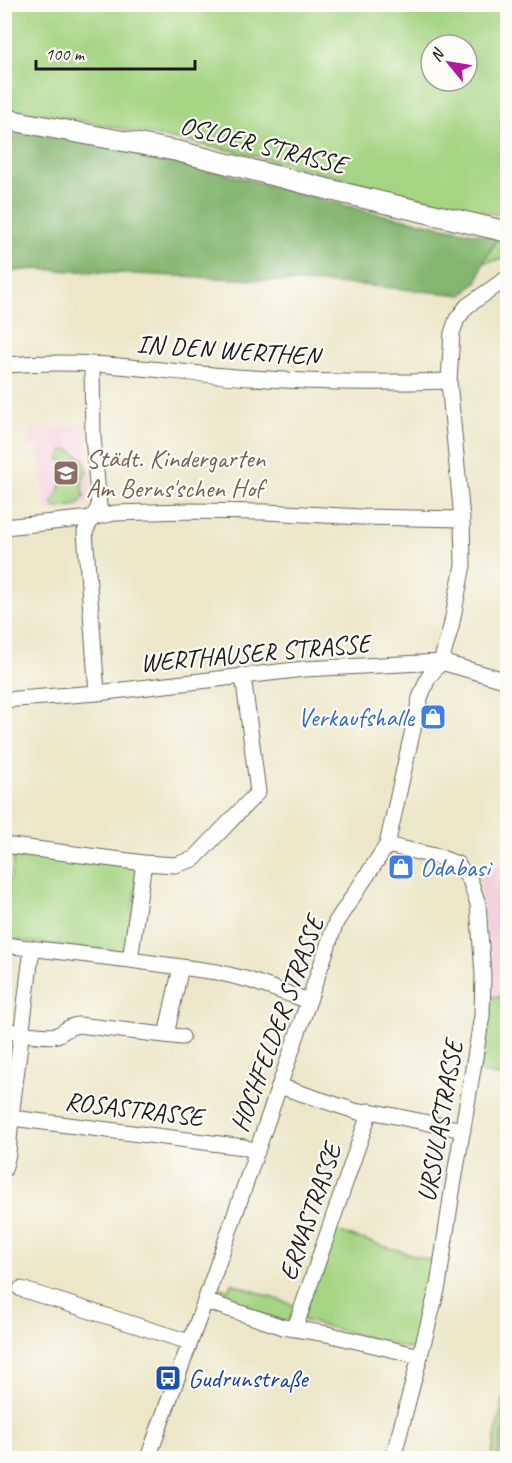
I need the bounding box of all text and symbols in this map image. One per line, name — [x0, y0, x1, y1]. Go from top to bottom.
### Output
scale bar — [36, 33, 195, 71]
north arrow — [419, 33, 479, 93]
text: 100 m — [45, 43, 86, 65]
text: N — [426, 44, 450, 65]
street label: OSLOER STRASSE — [176, 108, 353, 182]
street label: IN DEN WERTHEN — [135, 327, 325, 373]
place label: Städt. Kindergarten Am Berns'schen Hof — [86, 442, 268, 505]
school or university icon: Städt. Kindergarten Am Berns'schen Hof — [51, 458, 81, 488]
street label: WERTHAUSER STRASSE — [139, 626, 375, 679]
place label: Verkaufshalle — [298, 701, 416, 734]
shop icon: Verkaufshalle — [418, 702, 448, 732]
place label: Odabasi — [420, 851, 493, 884]
shop icon: Odabasi — [386, 852, 416, 882]
street label: HOCHFELDER STRASSE — [223, 908, 333, 1136]
street label: URSULASTRASSE — [410, 1034, 471, 1204]
street label: ROSASTRASSE — [63, 1084, 208, 1134]
street label: ERNASTRASSE — [271, 1136, 350, 1285]
place label: Gudrunstraße — [188, 1362, 310, 1395]
bus stop icon: Gudrunstraße — [153, 1363, 183, 1393]

